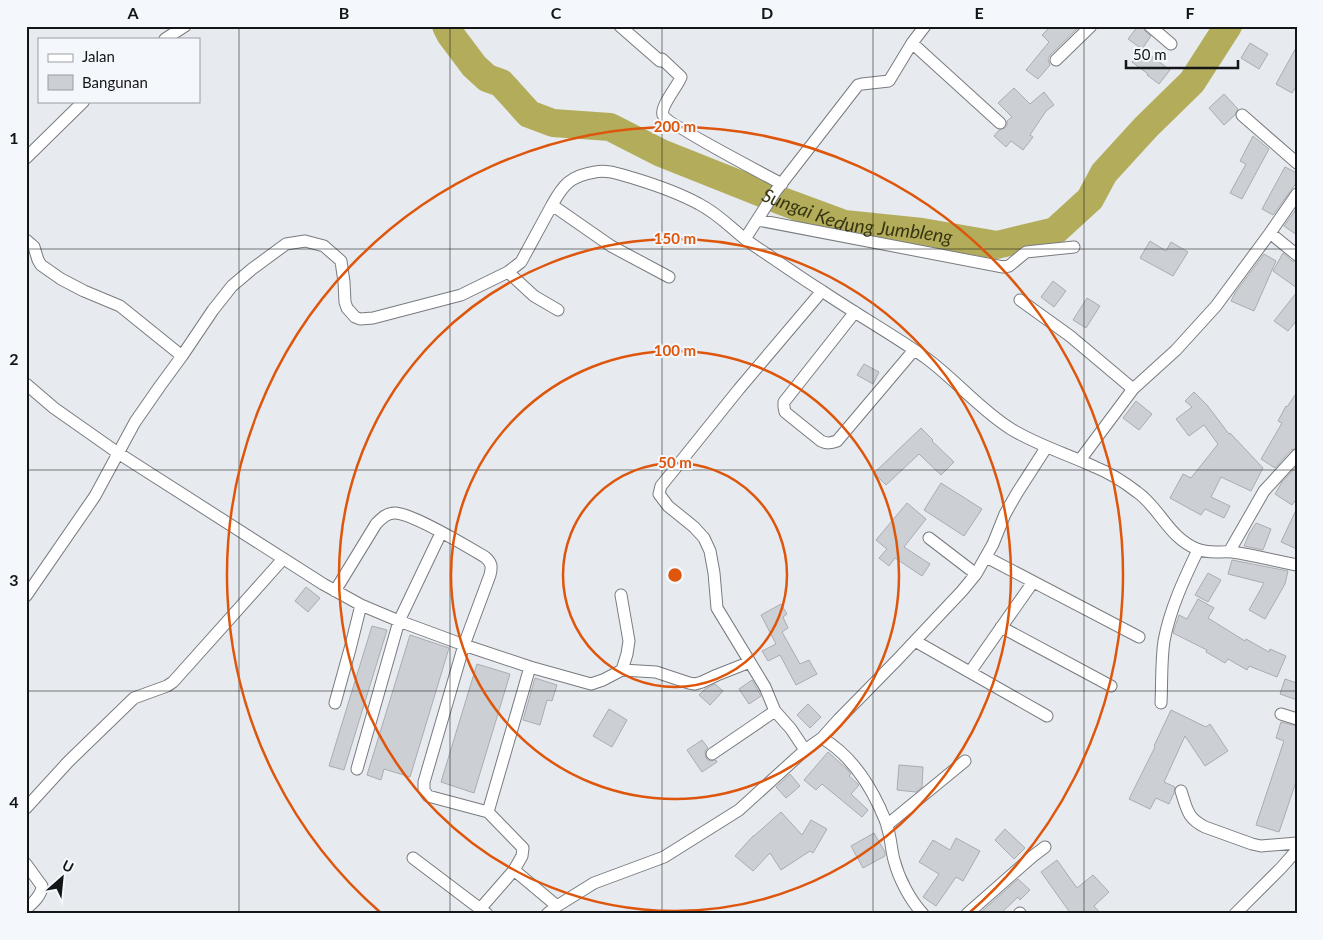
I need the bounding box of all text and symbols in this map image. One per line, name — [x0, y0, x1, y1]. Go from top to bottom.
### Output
text: A — [126, 3, 139, 22]
text: B — [339, 3, 349, 22]
text: C — [551, 3, 562, 22]
text: D — [761, 3, 773, 22]
text: E — [974, 3, 984, 22]
text: F — [1185, 3, 1195, 22]
legend — [38, 38, 200, 102]
scale bar — [1126, 38, 1238, 70]
text: 50 m — [1133, 45, 1167, 63]
text: Jalan — [82, 47, 115, 65]
text: Bangunan — [82, 73, 148, 91]
text: 200 m — [654, 117, 696, 135]
text: 1 — [9, 128, 19, 147]
water label: Sungai Kedung Jumbleng — [759, 183, 955, 248]
text: 150 m — [654, 229, 696, 247]
text: 100 m — [654, 341, 696, 359]
text: 2 — [9, 349, 19, 368]
text: 50 m — [658, 453, 692, 471]
centre of rings — [666, 566, 684, 584]
text: 3 — [9, 570, 19, 589]
text: 4 — [9, 792, 19, 811]
north arrow — [38, 852, 88, 902]
text: U — [60, 856, 77, 876]

